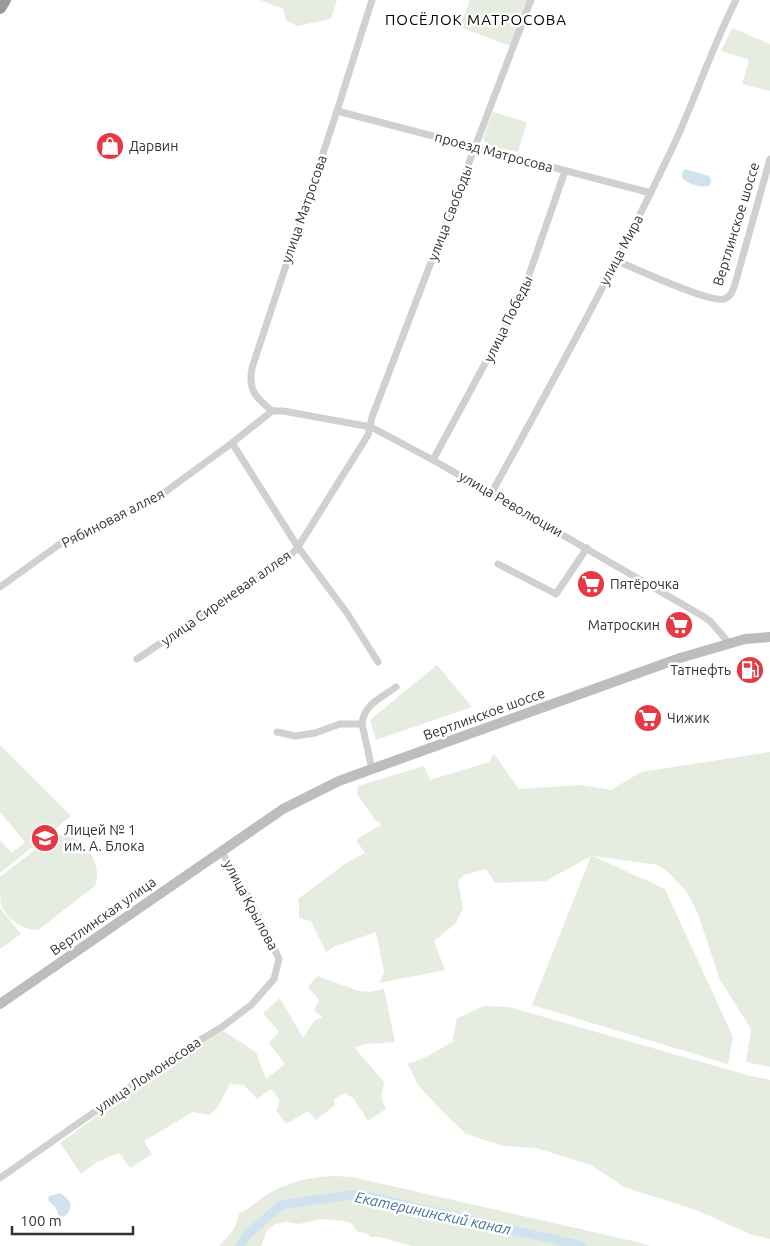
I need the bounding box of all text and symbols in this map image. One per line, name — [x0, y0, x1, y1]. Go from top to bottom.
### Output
district label: ПОСЁЛОК МАТРОСОВА — [385, 11, 567, 28]
street label: проезд Матросова — [433, 129, 555, 175]
shop icon: Дарвин — [95, 131, 125, 161]
place label: Дарвин — [129, 138, 178, 154]
street label: улица Матросова — [278, 153, 330, 265]
street label: Вертлинское шоссе — [710, 160, 762, 288]
street label: улица Свободы — [424, 163, 476, 263]
street label: улица Мира — [596, 212, 646, 288]
street label: улица Победы — [480, 273, 536, 365]
street label: улица Революции — [456, 468, 566, 540]
street label: Рябиновая аллея — [59, 485, 167, 551]
street label: улица Сиреневая аллея — [158, 547, 294, 649]
supermarket icon: Пятёрочка — [576, 569, 606, 599]
place label: Пятёрочка — [610, 576, 679, 592]
supermarket icon: Матроскин — [664, 610, 694, 640]
place label: Матроскин — [588, 617, 660, 633]
fuel station icon: Татнефть — [735, 655, 765, 685]
place label: Татнефть — [670, 662, 731, 678]
street label: Вертлинское шоссе — [421, 685, 547, 743]
supermarket icon: Чижик — [633, 703, 663, 733]
place label: Чижик — [667, 710, 710, 726]
place label: Лицей № 1 им. А. Блока — [64, 822, 145, 854]
school or university icon: Лицей № 1 им. А. Блока — [30, 823, 60, 853]
street label: улица Крылова — [220, 857, 282, 953]
street label: Вертлинская улица — [47, 874, 159, 958]
street label: улица Ломоносова — [92, 1034, 204, 1116]
water label: Екатерининский канал — [354, 1188, 512, 1238]
scale bar — [12, 1204, 134, 1236]
text: 100 m — [20, 1212, 62, 1229]

